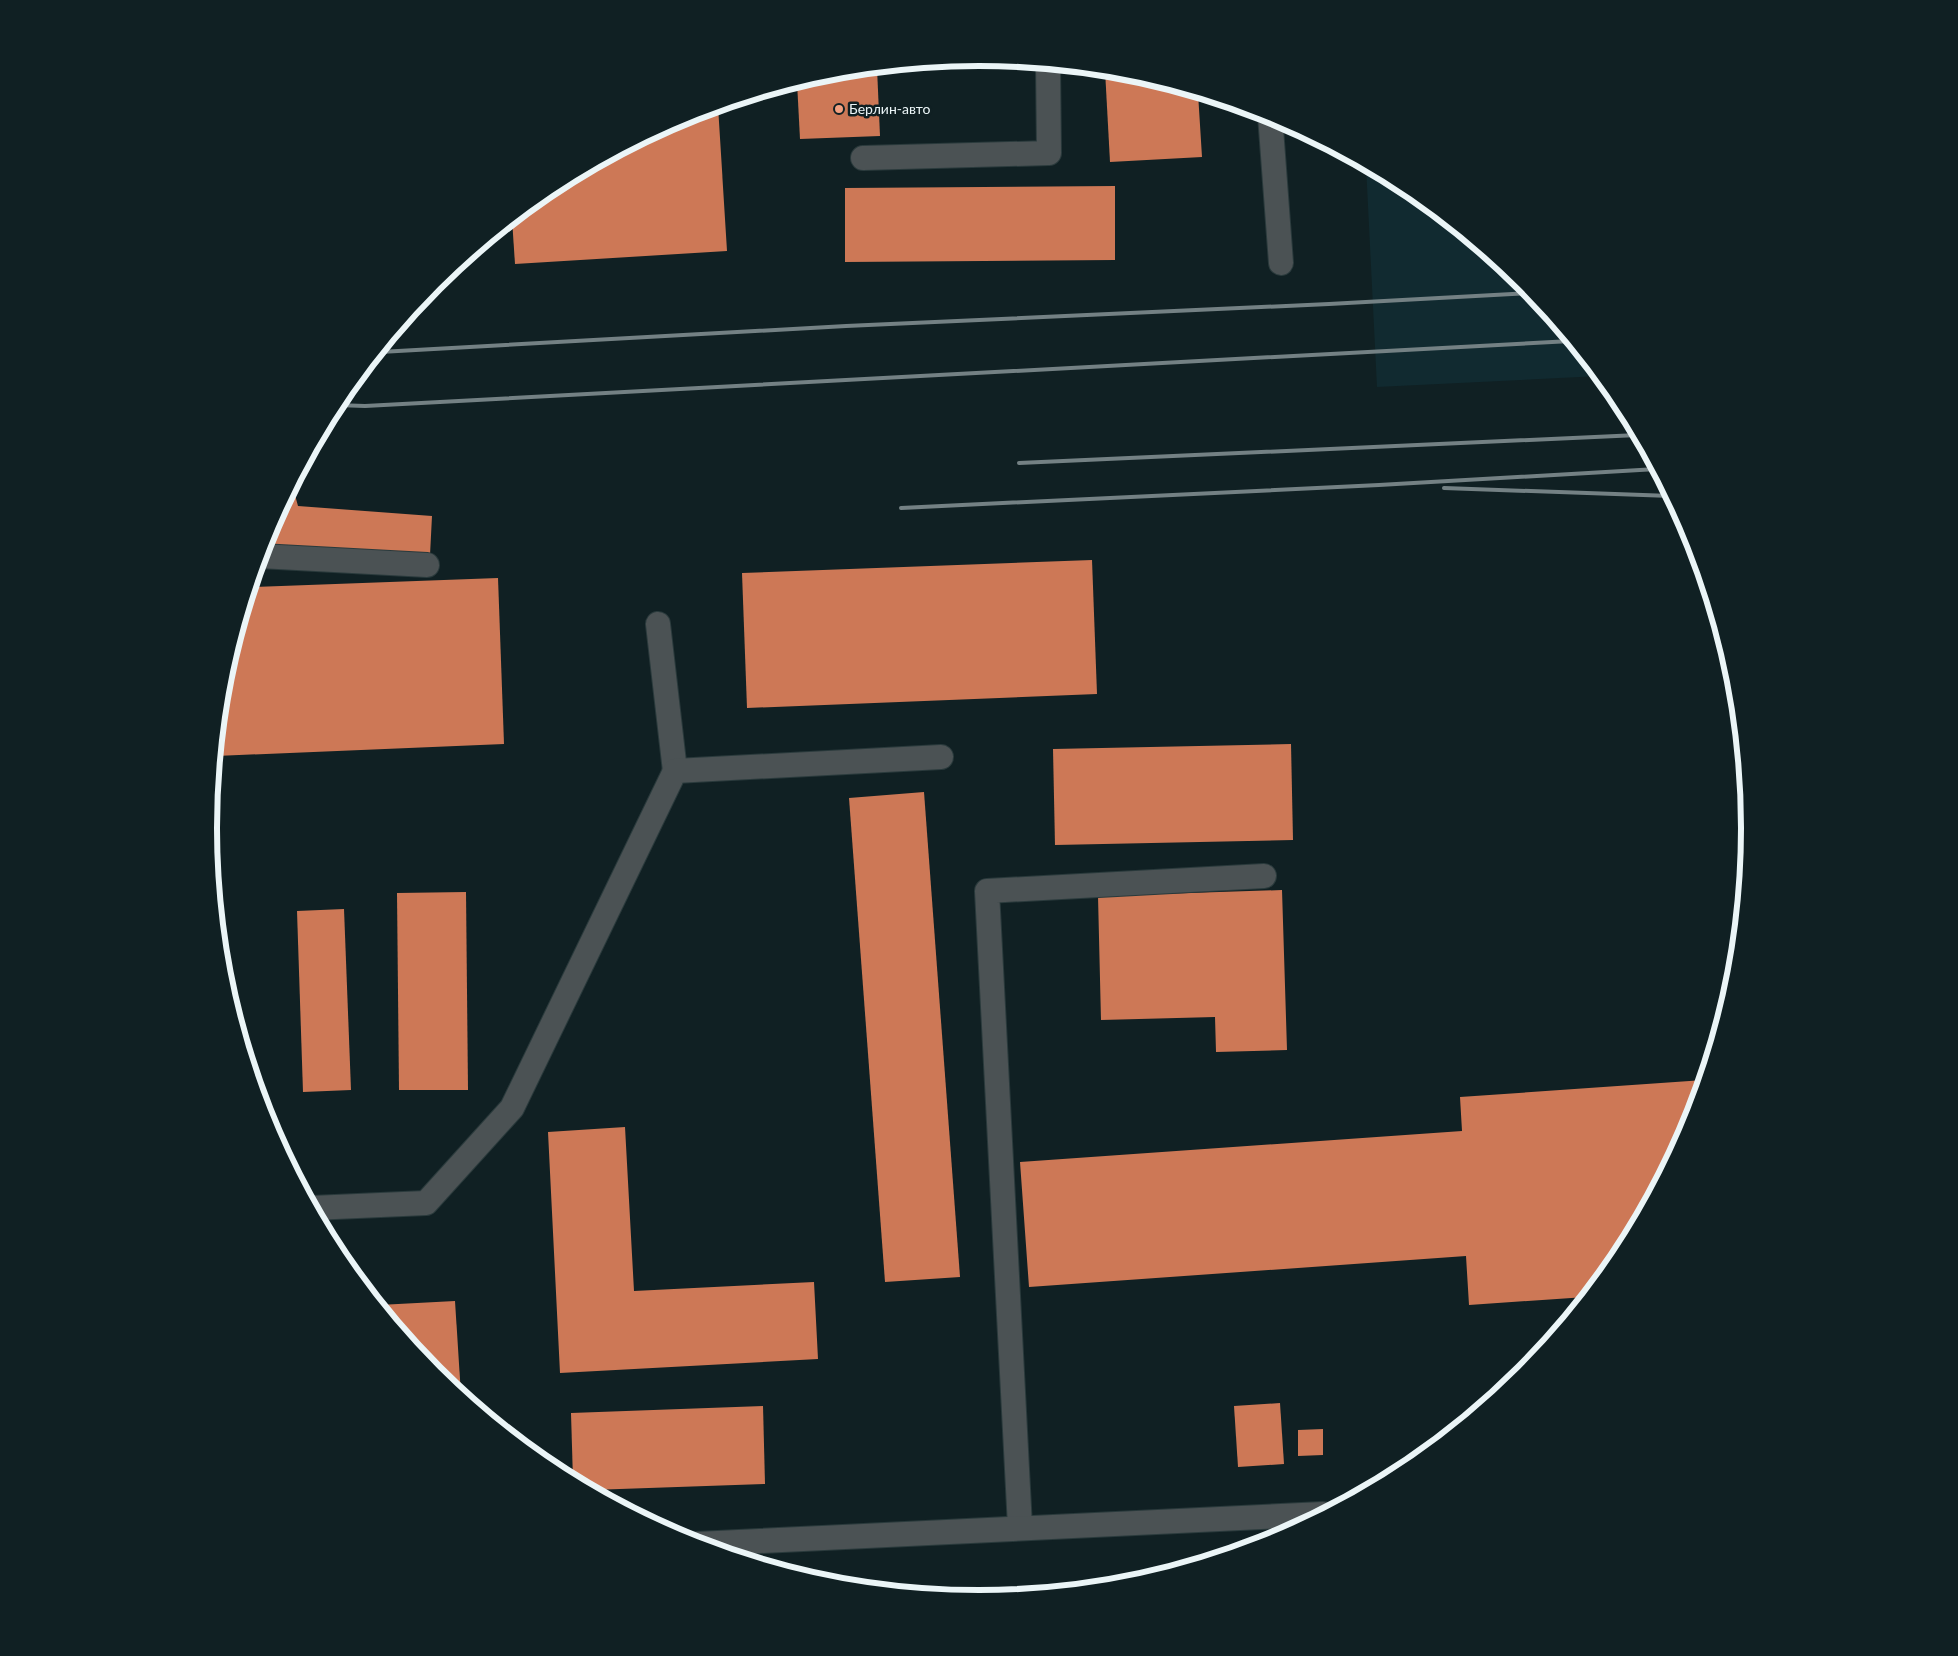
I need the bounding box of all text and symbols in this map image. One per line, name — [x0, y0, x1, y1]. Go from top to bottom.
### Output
place label: Берлин-авто — [849, 100, 931, 117]
marker: Берлин-авто — [833, 103, 845, 115]

